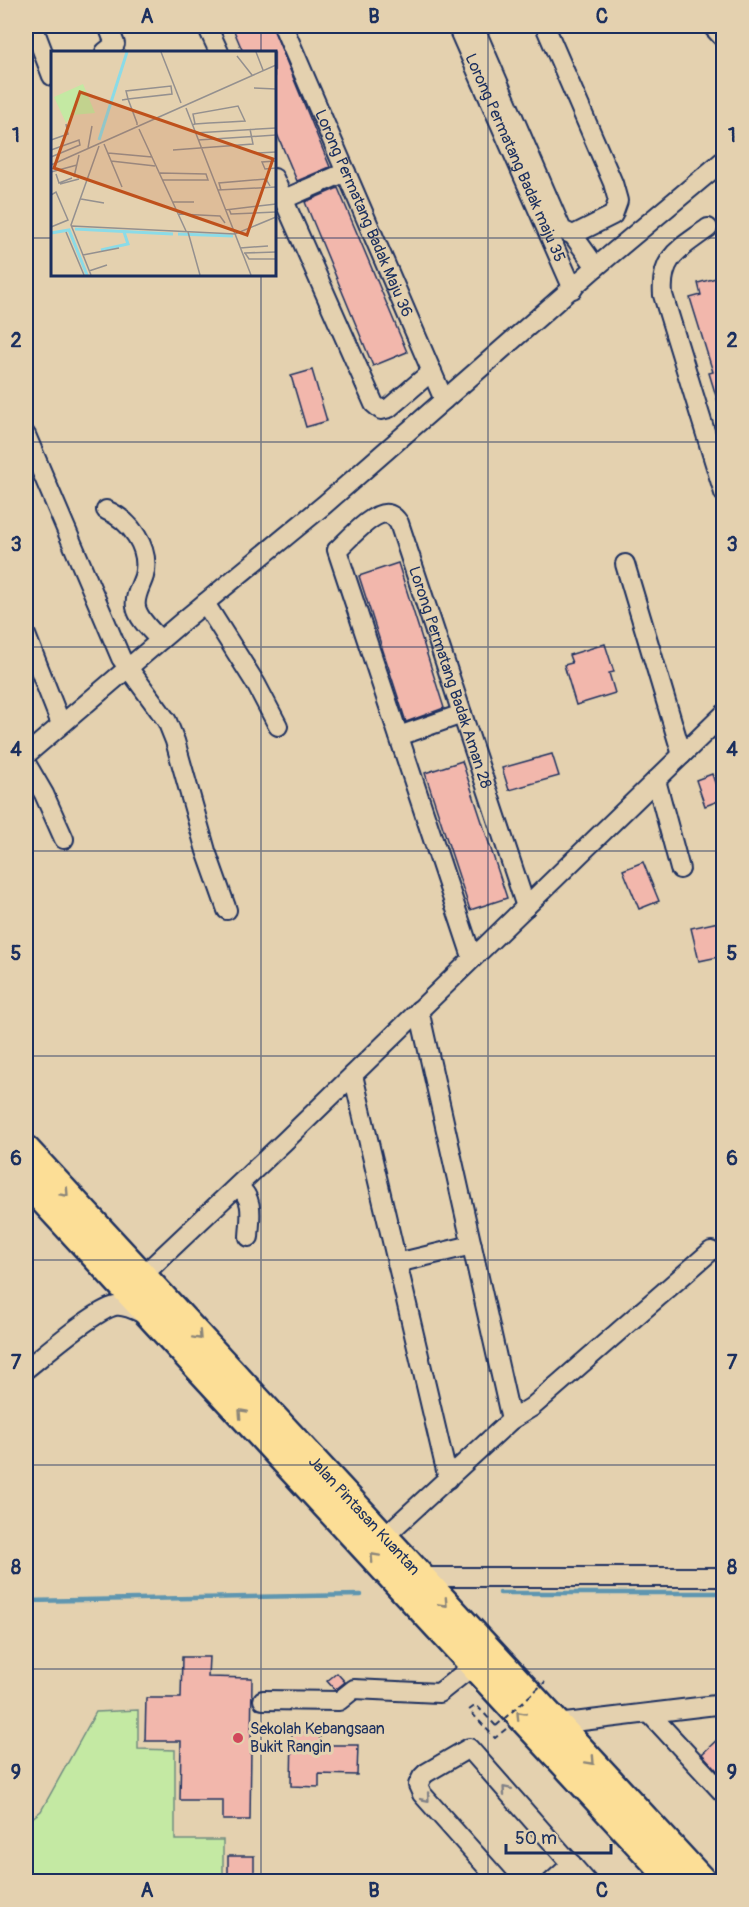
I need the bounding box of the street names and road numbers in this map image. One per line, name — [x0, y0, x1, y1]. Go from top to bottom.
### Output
street label: Lorong Permatang Badak maju 35 — [460, 50, 570, 265]
street label: Lorong Permatang Badak Maju 36 — [310, 107, 417, 320]
street label: Lorong Permatang Badak Aman 28 — [404, 564, 496, 791]
street label: Jalan Pintasan Kuantan — [304, 1452, 424, 1579]

